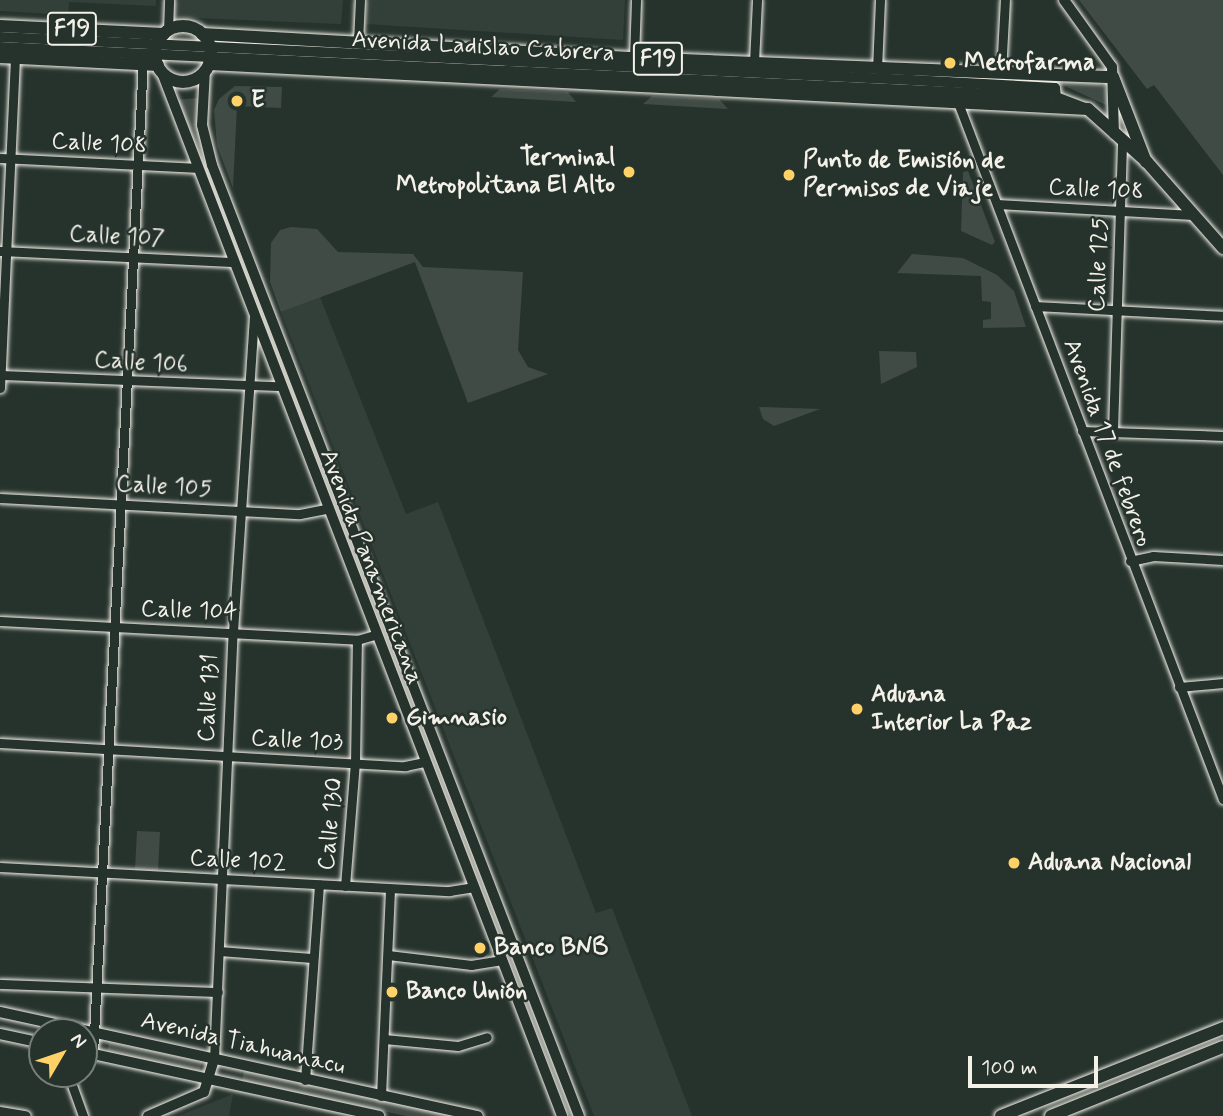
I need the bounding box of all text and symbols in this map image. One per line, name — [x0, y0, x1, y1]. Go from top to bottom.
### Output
road number: F19 — [46, 10, 98, 48]
street label: Avenida Ladislao Cabrera — [349, 26, 617, 68]
road number: F19 — [632, 40, 684, 78]
place label: Metrofarma — [964, 49, 1095, 77]
marker: Metrofarma — [942, 55, 958, 71]
place label: E — [251, 87, 265, 115]
marker: E — [229, 93, 245, 109]
street label: Calle 108 — [51, 127, 147, 161]
place label: Terminal Metropolitana El Alto — [398, 144, 615, 200]
place label: Punto de Emisión de Permisos de Viaje — [803, 147, 1004, 203]
marker: Terminal Metropolitana El Alto — [621, 164, 637, 180]
marker: Punto de Emisión de Permisos de Viaje — [781, 167, 797, 183]
street label: Calle 108 — [1048, 173, 1144, 207]
street label: Calle 125 — [1083, 217, 1115, 313]
street label: Calle 107 — [68, 220, 166, 254]
street label: Avenida 17 de febrero — [1055, 333, 1159, 553]
street label: Calle 106 — [93, 346, 189, 380]
street label: Avenida Panamericana — [314, 448, 428, 686]
street label: Calle 105 — [115, 470, 213, 504]
street label: Calle 104 — [140, 595, 238, 627]
street label: Calle 131 — [192, 653, 226, 743]
place label: Aduana Interior La Paz — [871, 681, 1032, 737]
marker: Aduana Interior La Paz — [849, 701, 865, 717]
place label: Gimnasio — [406, 704, 507, 732]
marker: Gimnasio — [384, 710, 400, 726]
street label: Calle 103 — [250, 724, 344, 758]
street label: Calle 130 — [313, 776, 349, 872]
street label: Calle 102 — [189, 844, 287, 878]
place label: Aduana Nacional — [1028, 849, 1201, 877]
marker: Aduana Nacional — [1006, 855, 1022, 871]
place label: Banco BNB — [494, 934, 608, 962]
marker: Banco BNB — [472, 940, 488, 956]
place label: Banco Unión — [406, 978, 528, 1006]
marker: Banco Unión — [384, 984, 400, 1000]
street label: Avenida Tiahuanacu — [139, 1007, 347, 1081]
north arrow — [28, 1018, 98, 1088]
text: N — [64, 1028, 92, 1054]
scale bar — [971, 1042, 1100, 1086]
text: 100 m — [981, 1054, 1037, 1082]

